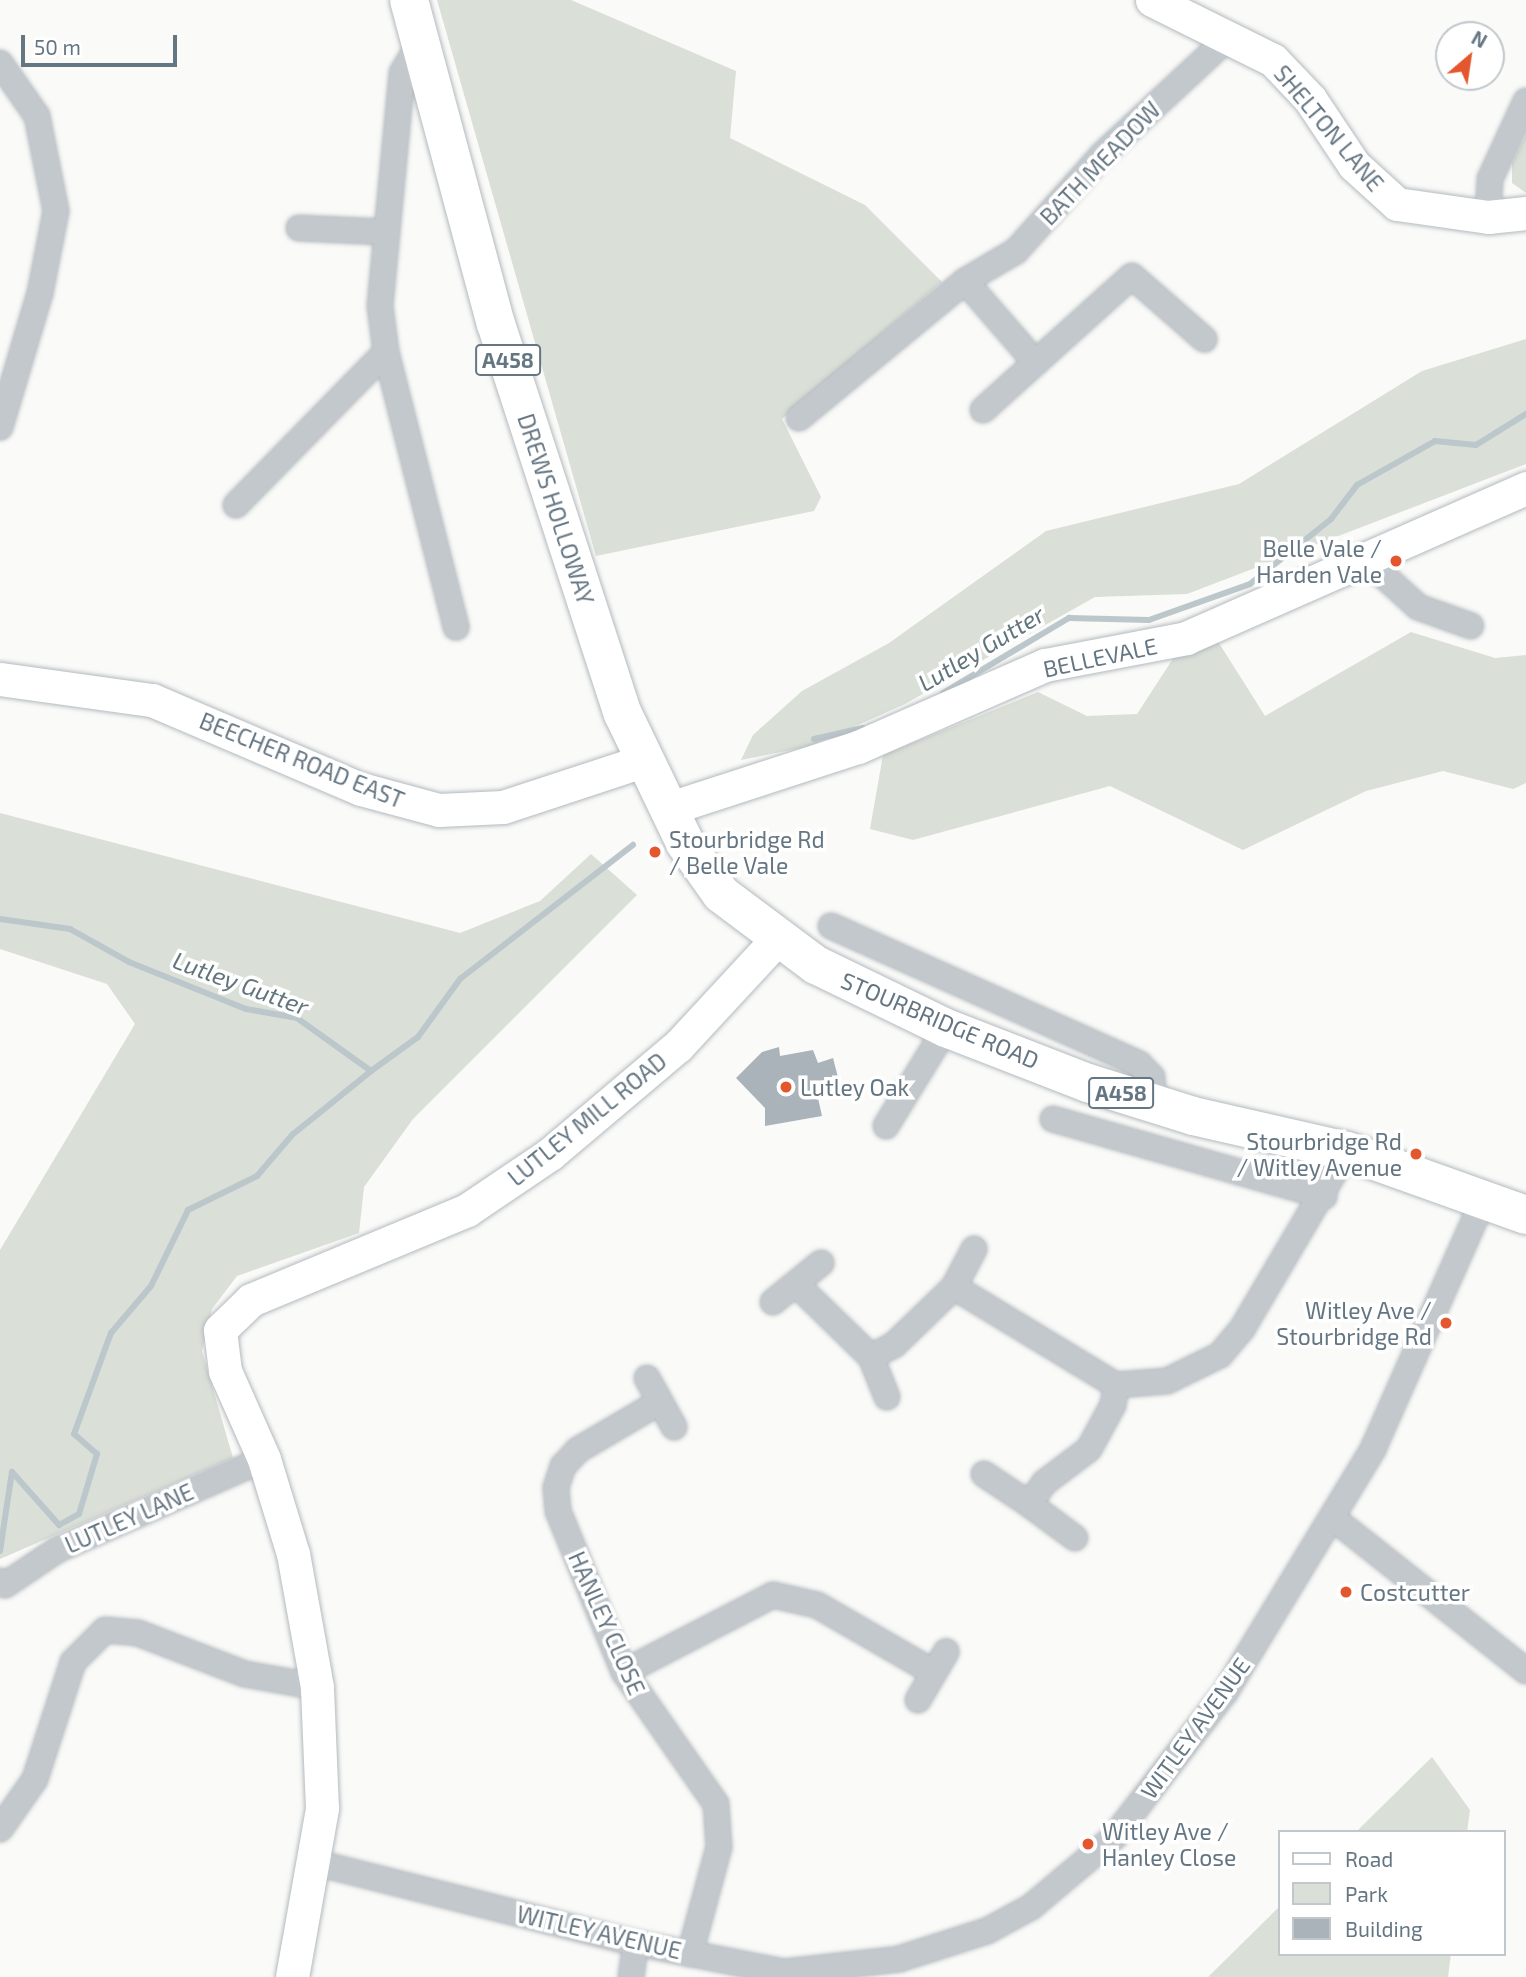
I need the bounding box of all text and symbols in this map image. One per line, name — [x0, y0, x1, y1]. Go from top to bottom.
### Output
scale bar — [24, 21, 180, 65]
north arrow — [1435, 21, 1505, 91]
text: N — [1468, 26, 1491, 52]
text: 50 m — [34, 34, 81, 59]
street label: SHELTON LANE — [1268, 60, 1390, 196]
street label: BATH MEADOW — [1034, 96, 1166, 230]
road number: A458 — [475, 342, 541, 378]
street label: DREWS HOLLOWAY — [512, 410, 600, 608]
place label: Belle Vale / Harden Vale — [1256, 534, 1382, 588]
marker: Belle Vale / Harden Vale — [1388, 553, 1404, 569]
water label: Lutley Gutter — [913, 599, 1049, 697]
street label: BELLEVALE — [1040, 631, 1160, 683]
street label: BEECHER ROAD EAST — [196, 706, 408, 814]
place label: Stourbridge Rd / Belle Vale — [669, 825, 825, 879]
marker: Stourbridge Rd / Belle Vale — [647, 844, 663, 860]
water label: Lutley Gutter — [169, 945, 313, 1021]
street label: STOURBRIDGE ROAD — [837, 966, 1043, 1074]
street label: LUTLEY MILL ROAD — [502, 1046, 672, 1192]
place label: Lutley Oak — [800, 1073, 910, 1101]
road number: A458 — [1088, 1076, 1154, 1110]
marker: Lutley Oak — [778, 1079, 794, 1095]
place label: Stourbridge Rd / Witley Avenue — [1235, 1127, 1402, 1181]
marker: Stourbridge Rd / Witley Avenue — [1408, 1146, 1424, 1162]
place label: Witley Ave / Stourbridge Rd — [1276, 1296, 1432, 1350]
marker: Witley Ave / Stourbridge Rd — [1438, 1315, 1454, 1331]
street label: LUTLEY LANE — [60, 1477, 198, 1559]
street label: HANLEY CLOSE — [563, 1547, 651, 1699]
place label: Costcutter — [1360, 1578, 1470, 1606]
marker: Costcutter — [1338, 1584, 1354, 1600]
street label: WITLEY AVENUE — [1134, 1652, 1256, 1804]
place label: Witley Ave / Hanley Close — [1102, 1817, 1237, 1871]
legend — [1278, 1830, 1505, 1956]
marker: Witley Ave / Hanley Close — [1080, 1836, 1096, 1852]
text: Road — [1345, 1846, 1393, 1871]
text: Park — [1345, 1881, 1388, 1906]
street label: WITLEY AVENUE — [514, 1900, 684, 1964]
text: Building — [1345, 1916, 1423, 1941]

